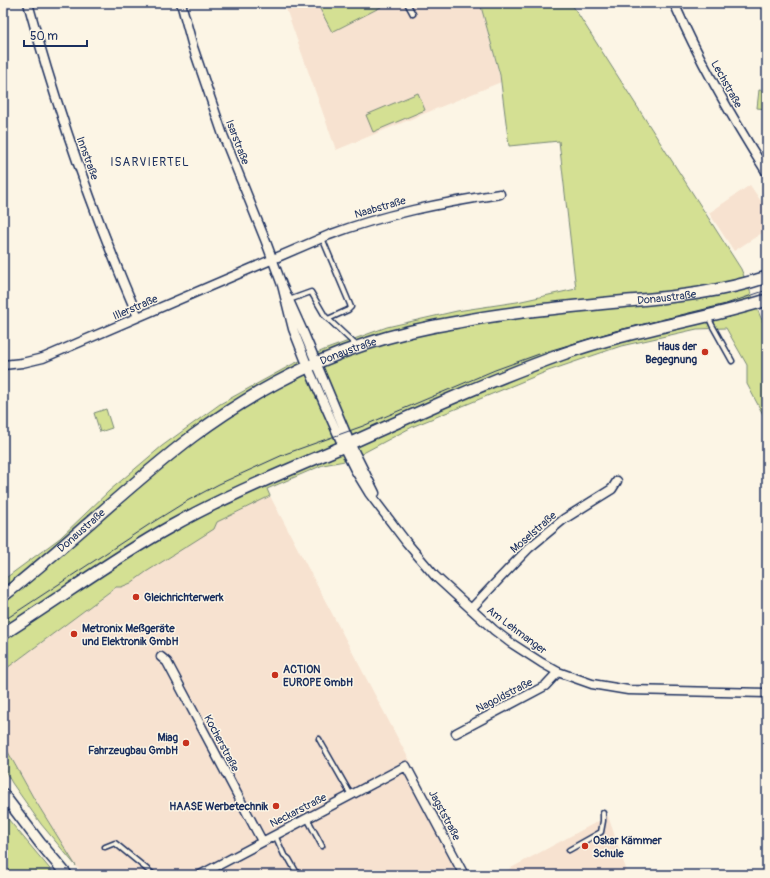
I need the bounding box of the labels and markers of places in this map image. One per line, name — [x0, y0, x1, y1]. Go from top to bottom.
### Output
place label: Haus der Begegnung — [645, 340, 698, 366]
marker: Haus der Begegnung — [700, 347, 710, 357]
place label: Gleichrichterwerk — [144, 591, 224, 604]
marker: Gleichrichterwerk — [131, 592, 141, 602]
place label: Metronix Meßgeräte und Elektronik GmbH — [82, 622, 178, 648]
marker: Metronix Meßgeräte und Elektronik GmbH — [69, 629, 79, 639]
place label: ACTION EUROPE GmbH — [283, 663, 353, 689]
marker: ACTION EUROPE GmbH — [270, 670, 280, 680]
place label: Miag Fahrzeugbau GmbH — [88, 731, 178, 757]
marker: Miag Fahrzeugbau GmbH — [181, 738, 191, 748]
place label: HAASE Werbetechnik — [169, 800, 268, 813]
marker: HAASE Werbetechnik — [271, 801, 281, 811]
place label: Oskar Kämmer Schule — [593, 834, 663, 860]
marker: Oskar Kämmer Schule — [580, 841, 590, 851]

